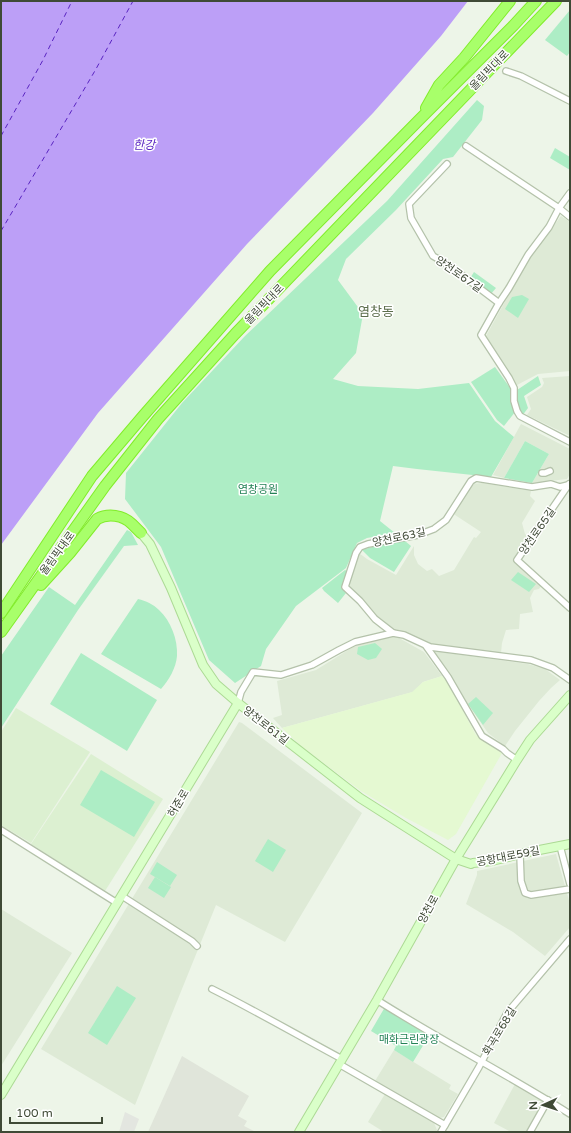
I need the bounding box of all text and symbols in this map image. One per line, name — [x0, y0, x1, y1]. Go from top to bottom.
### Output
street label: 올림픽대로 — [467, 48, 512, 93]
water label: 한강 — [133, 138, 157, 152]
street label: 양천로67길 — [433, 254, 485, 295]
street label: 올림픽대로 — [242, 282, 287, 327]
district label: 염창동 — [358, 304, 394, 320]
park label: 염창공원 — [238, 483, 278, 496]
street label: 양천로65길 — [517, 505, 558, 557]
street label: 양천로63길 — [371, 525, 427, 549]
street label: 올림픽대로 — [37, 529, 78, 578]
street label: 양천로61길 — [240, 704, 291, 747]
street label: 허준로 — [165, 787, 192, 820]
street label: 공항대로59길 — [475, 844, 541, 869]
street label: 양천로 — [415, 893, 441, 926]
street label: 화곡로68길 — [480, 1005, 519, 1058]
park label: 매화근린광장 — [379, 1033, 439, 1046]
north arrow — [523, 1085, 563, 1125]
scale bar — [10, 1099, 102, 1125]
text: N — [527, 1101, 540, 1110]
text: 100 m — [16, 1106, 53, 1120]

